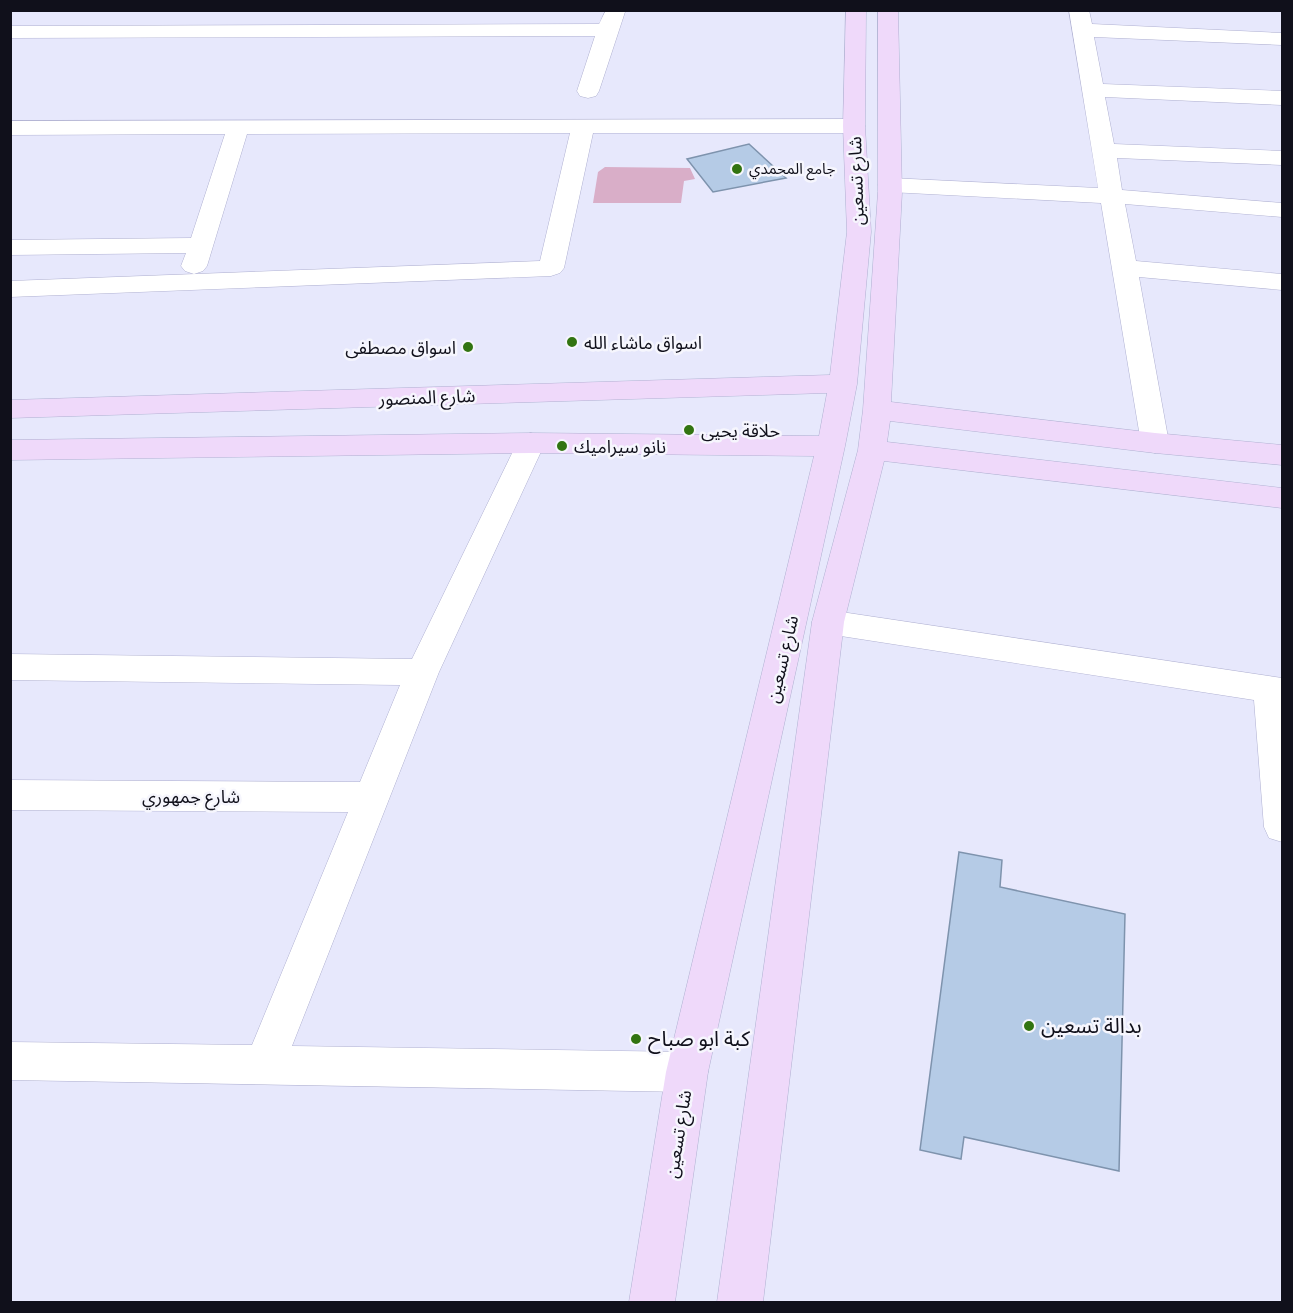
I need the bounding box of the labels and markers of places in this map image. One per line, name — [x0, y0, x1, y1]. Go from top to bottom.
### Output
place label: جامع المحمدي — [749, 160, 835, 181]
marker: جامع المحمدي — [730, 162, 744, 176]
place label: اسواق ماشاء الله — [584, 332, 702, 354]
marker: اسواق ماشاء الله — [565, 335, 579, 349]
place label: اسواق مصطفى — [345, 337, 456, 359]
marker: اسواق مصطفى — [461, 340, 475, 354]
place label: حلاقة يحيى — [701, 420, 780, 442]
marker: حلاقة يحيى — [682, 423, 696, 437]
place label: نانو سيراميك — [574, 436, 666, 458]
marker: نانو سيراميك — [555, 439, 569, 453]
place label: بدالة تسعين — [1041, 1014, 1142, 1038]
marker: بدالة تسعين — [1022, 1019, 1036, 1033]
place label: كبة ابو صباح — [648, 1027, 750, 1054]
marker: كبة ابو صباح — [629, 1032, 643, 1046]

